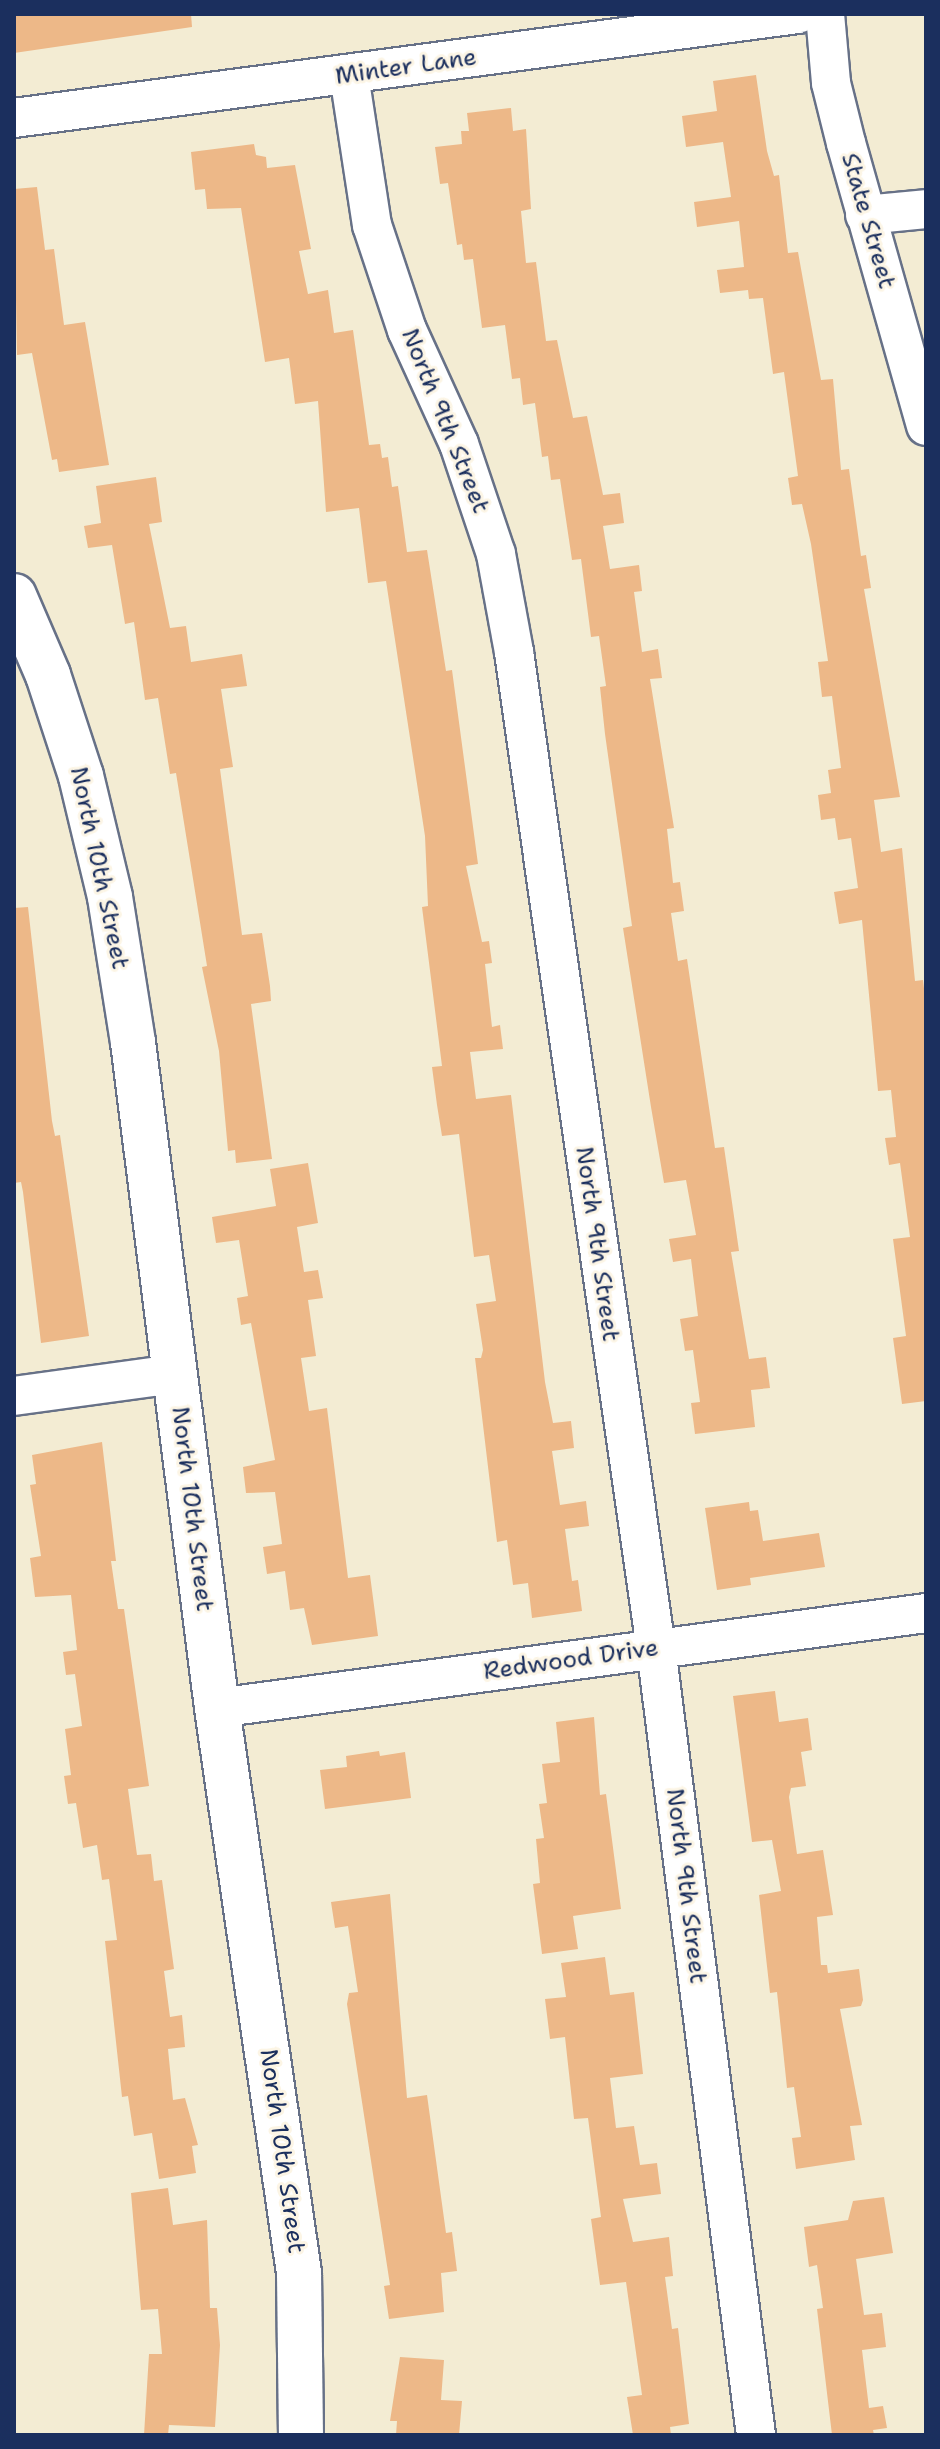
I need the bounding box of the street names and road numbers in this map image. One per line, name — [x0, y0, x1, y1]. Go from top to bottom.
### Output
street label: Minter Lane — [334, 43, 478, 91]
street label: State Street — [835, 150, 901, 292]
street label: North 9th Street — [395, 325, 495, 517]
street label: North 10th Street — [63, 764, 135, 972]
street label: North 9th Street — [569, 1145, 625, 1343]
street label: North 10th Street — [165, 1405, 219, 1613]
street label: Redwood Drive — [482, 1633, 660, 1687]
street label: North 9th Street — [660, 1787, 712, 1985]
street label: North 10th Street — [253, 2047, 311, 2255]

